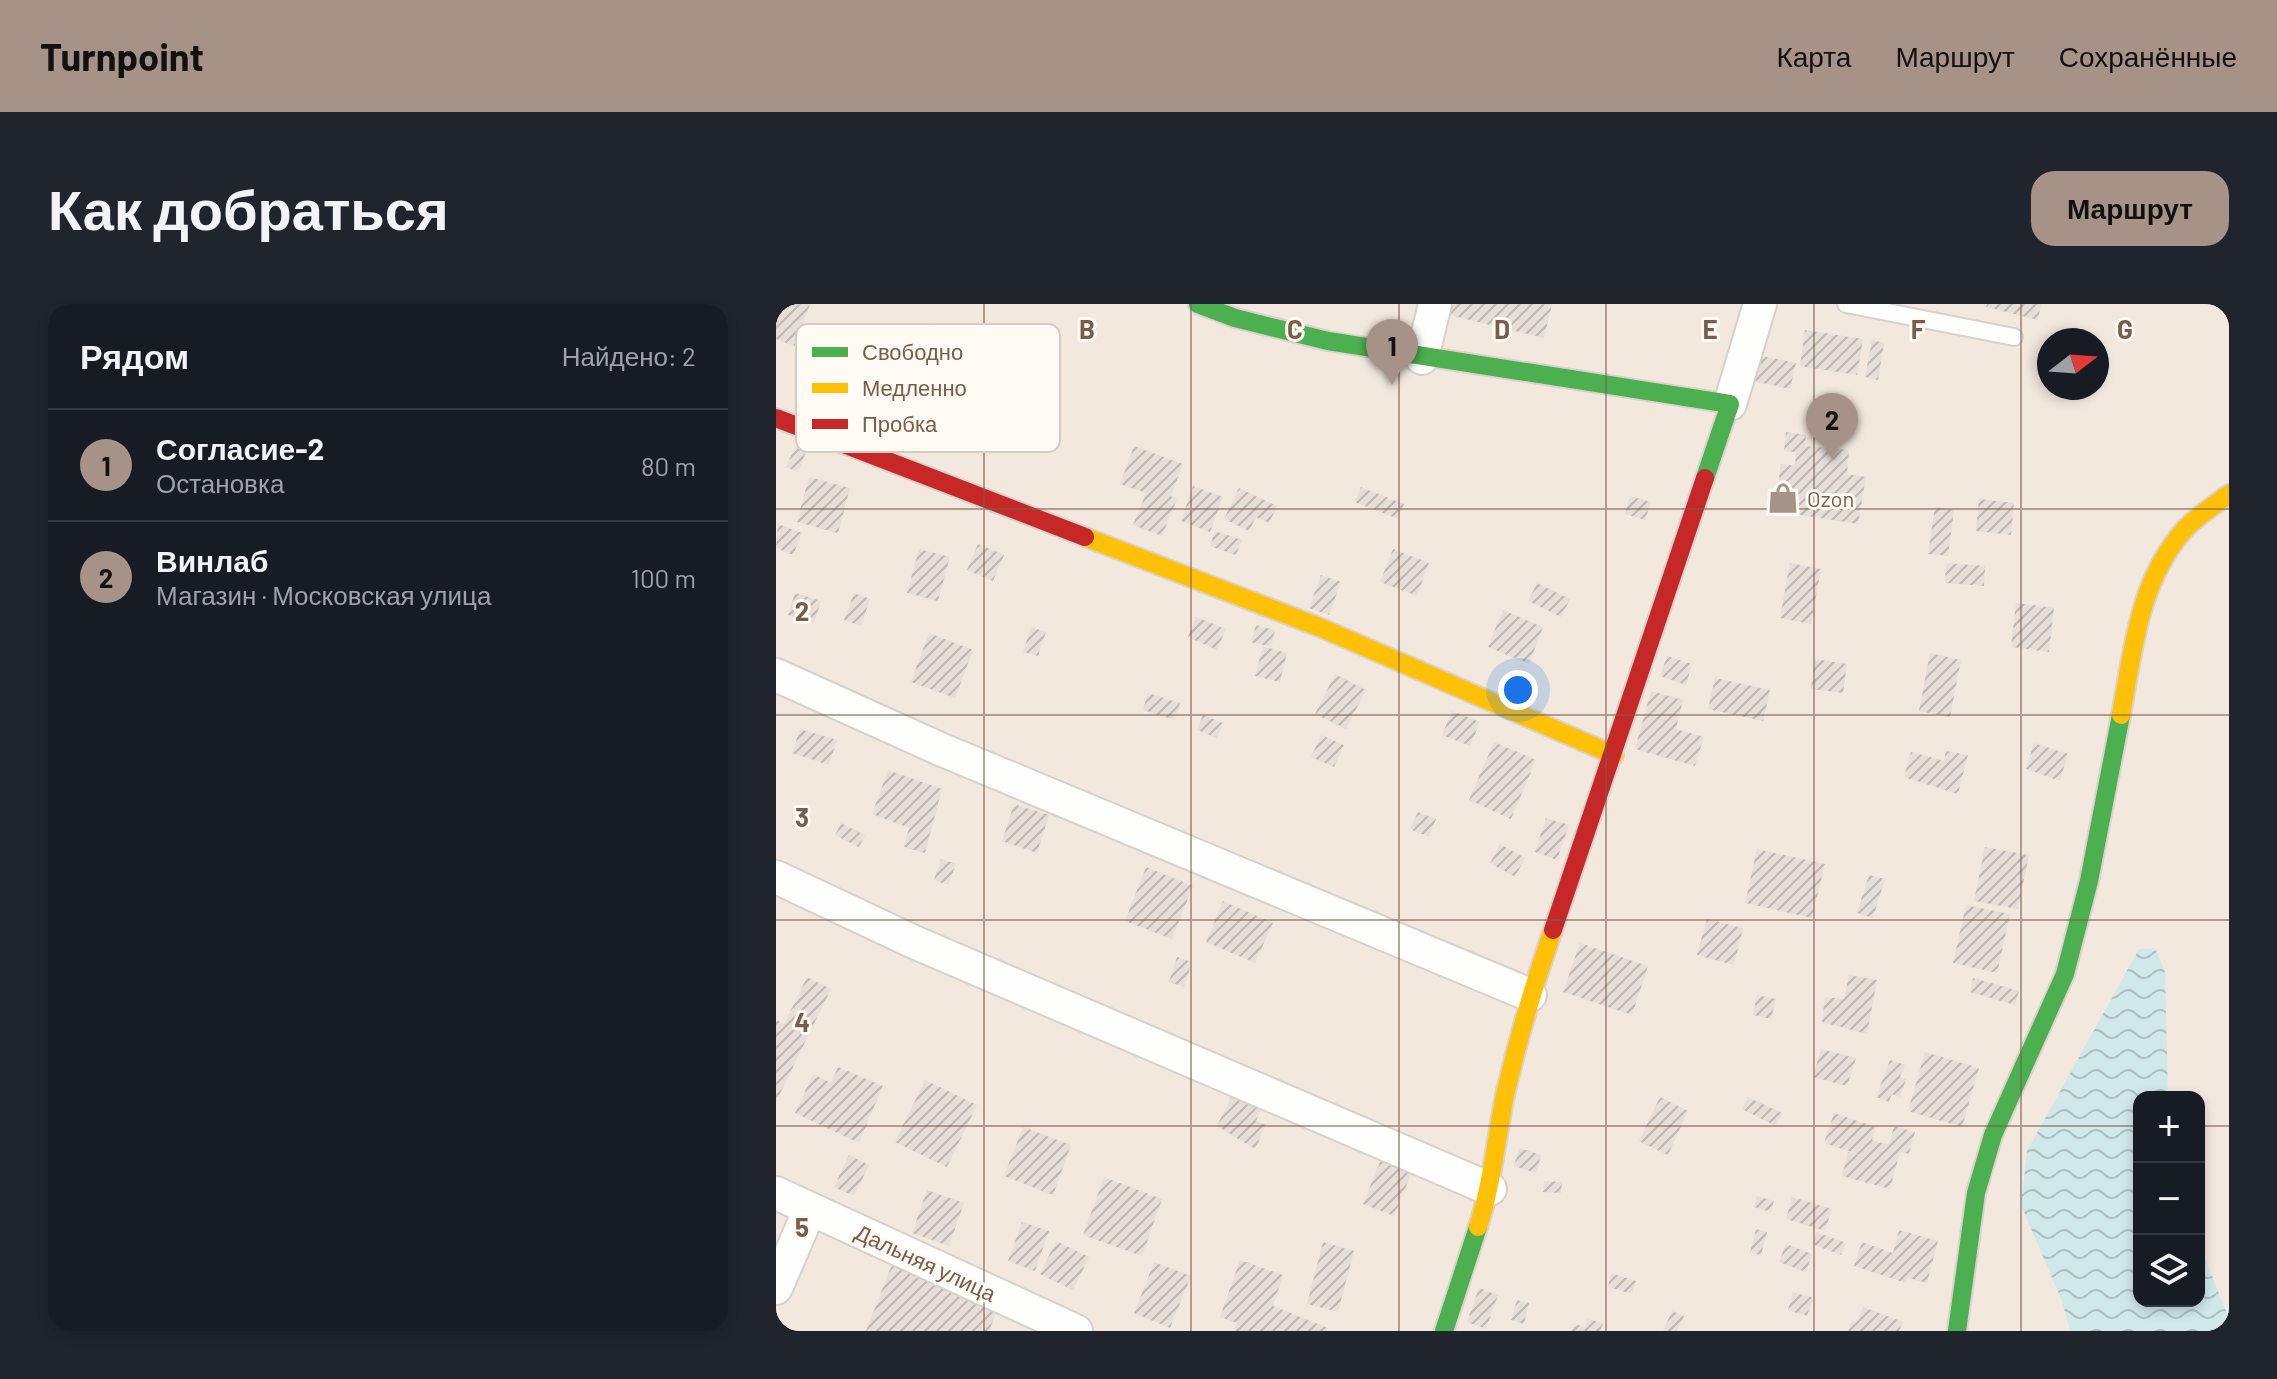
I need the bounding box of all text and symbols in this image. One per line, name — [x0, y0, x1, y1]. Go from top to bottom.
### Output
text: Turnpoint — [40, 33, 204, 79]
text: Карта — [1776, 39, 1851, 73]
text: Маршрут — [1895, 39, 2015, 73]
text: Сохранённые — [2059, 39, 2237, 73]
button: Маршрут — [2031, 171, 2229, 246]
text: Как добраться — [48, 174, 449, 241]
text: B — [1079, 313, 1095, 344]
text: C — [1287, 313, 1303, 344]
text: D — [1494, 313, 1510, 344]
text: E — [1702, 313, 1718, 344]
text: F — [1911, 313, 1926, 344]
text: G — [2117, 313, 2133, 344]
pin: 1 — [1366, 319, 1418, 385]
legend — [796, 324, 1060, 452]
north arrow — [2037, 328, 2109, 400]
text: Рядом — [80, 335, 189, 376]
text: Свободно — [862, 338, 963, 365]
text: Найдено: 2 — [562, 340, 696, 371]
text: Медленно — [862, 374, 967, 401]
pin: 2 — [1806, 393, 1858, 459]
text: Пробка — [862, 410, 938, 437]
text: Согласие-2 — [156, 430, 324, 466]
text: 1 — [101, 450, 111, 481]
text: 80 m — [641, 450, 696, 481]
text: Остановка — [156, 467, 284, 498]
shop icon: Ozon — [1766, 481, 1800, 515]
place label: Ozon — [1807, 485, 1854, 511]
text: Винлаб — [156, 542, 269, 578]
text: 2 — [99, 562, 113, 593]
text: 100 m — [631, 562, 696, 593]
text: Магазин · Московская улица — [156, 579, 491, 610]
text: 2 — [795, 595, 809, 626]
your location — [1498, 670, 1538, 710]
text: 3 — [795, 801, 809, 832]
text: 4 — [794, 1006, 810, 1037]
map controls — [2133, 1091, 2205, 1307]
button: + — [2133, 1091, 2205, 1163]
button: − — [2133, 1163, 2205, 1235]
text: 5 — [795, 1211, 809, 1242]
street label: Дальняя улица — [851, 1218, 1001, 1307]
button: layers — [2133, 1235, 2205, 1307]

